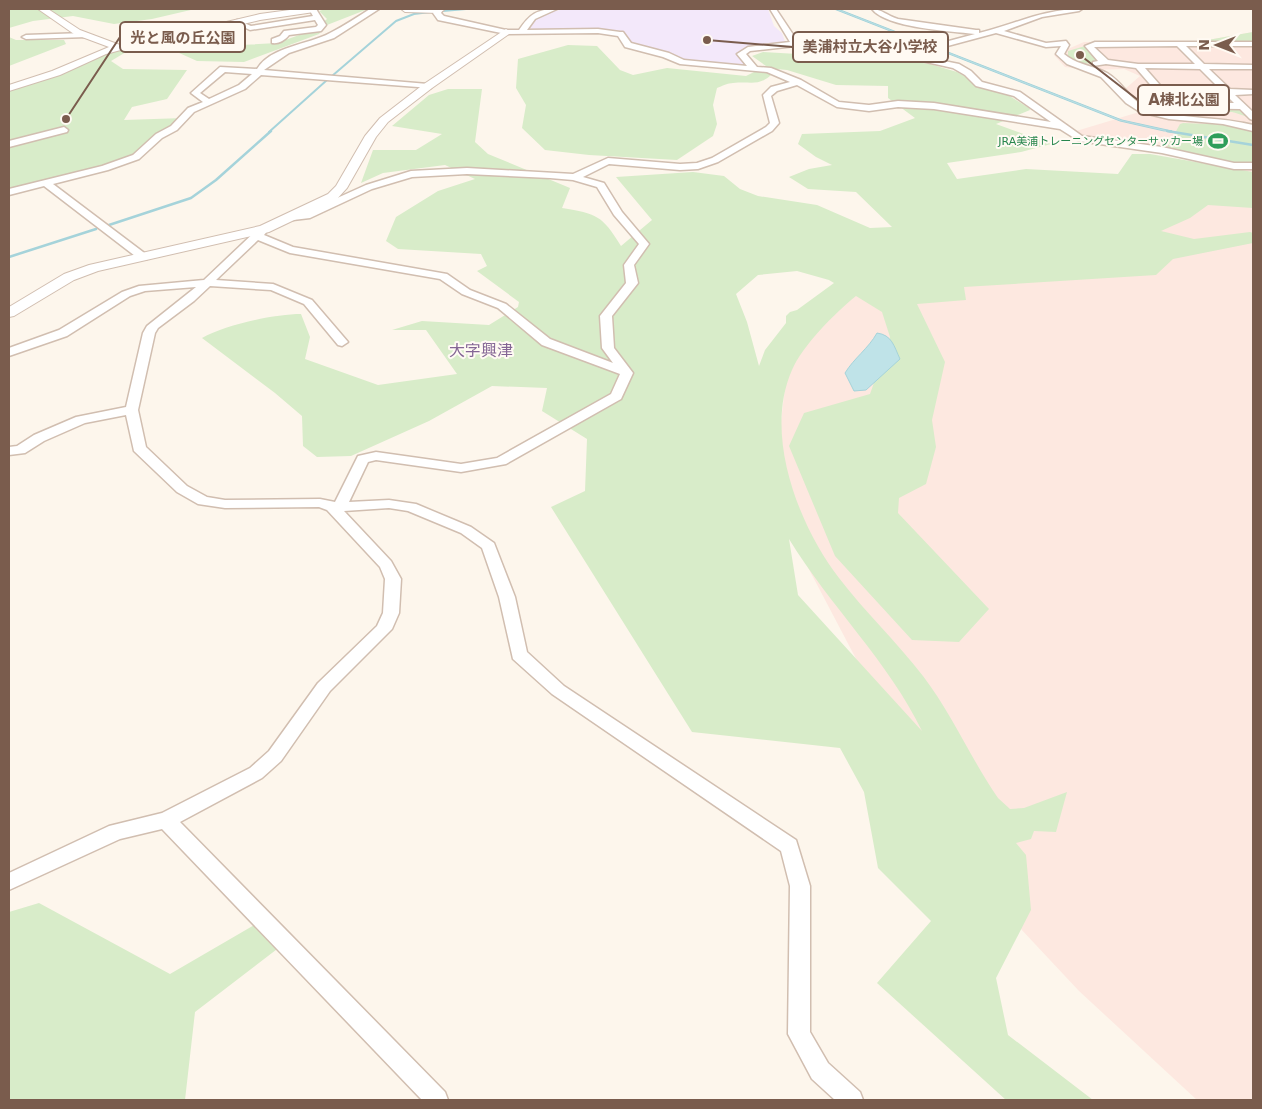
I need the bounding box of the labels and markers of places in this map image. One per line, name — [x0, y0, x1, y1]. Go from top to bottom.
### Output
callout: 光と風の丘公園 — [120, 22, 245, 52]
callout: 美浦村立大谷小学校 — [793, 32, 948, 62]
callout: A棟北公園 — [1138, 85, 1229, 115]
sports icon: JRA美浦トレーニングセンターサッカー場 — [1207, 130, 1229, 152]
place label: JRA美浦トレーニングセンターサッカー場 — [997, 135, 1203, 148]

